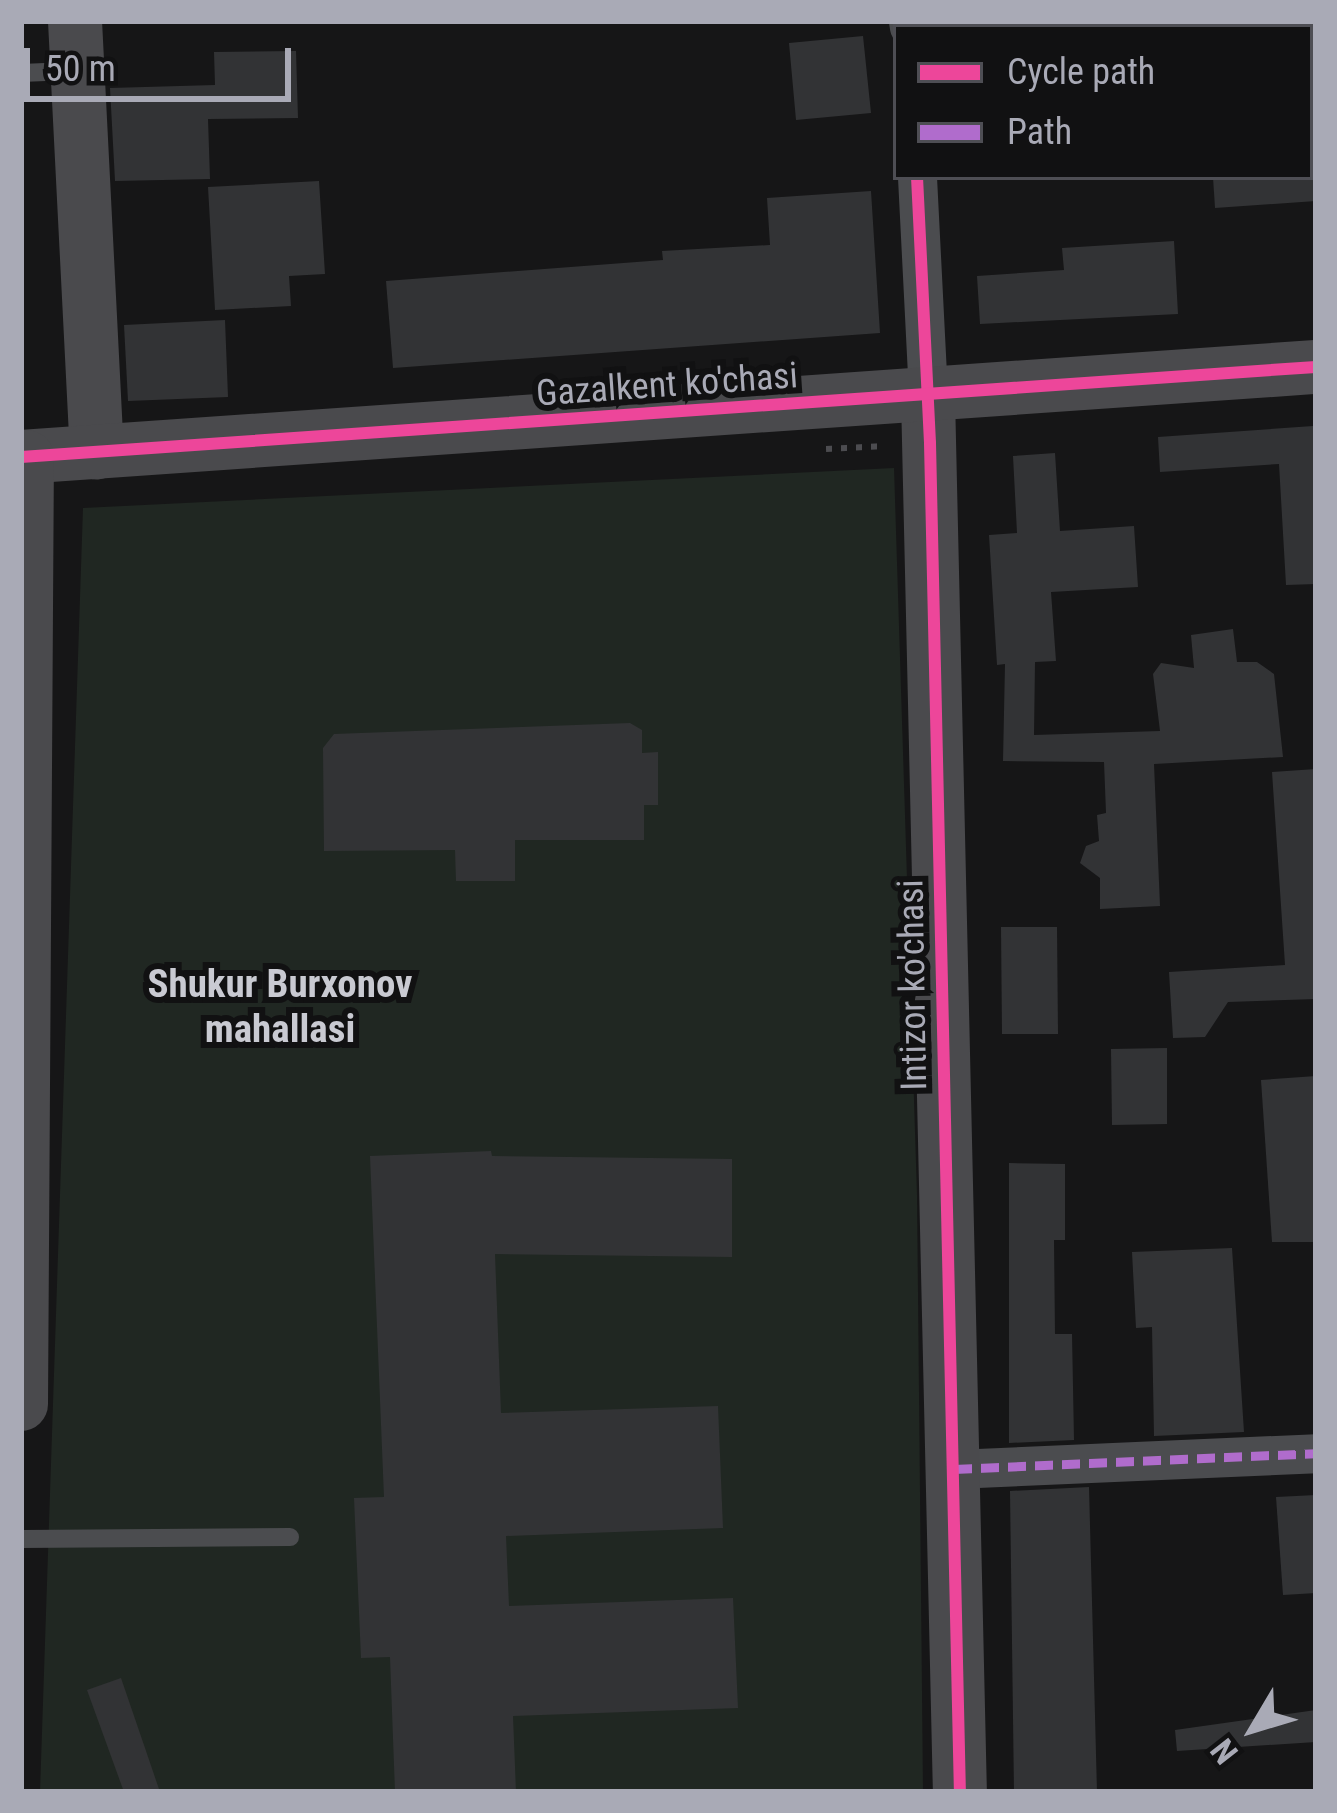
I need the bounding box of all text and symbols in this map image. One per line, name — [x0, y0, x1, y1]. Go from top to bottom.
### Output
scale bar — [30, 24, 297, 98]
legend — [893, 24, 1313, 180]
text: 50 m — [45, 48, 116, 90]
text: Cycle path — [1007, 51, 1155, 93]
text: Path — [1007, 111, 1072, 153]
street label: Gazalkent ko'chasi — [535, 354, 799, 416]
street label: Intizor ko'chasi — [890, 879, 936, 1091]
district label: Shukur Burxonov mahallasi — [147, 962, 413, 1053]
north arrow — [1193, 1669, 1313, 1789]
text: N — [1203, 1732, 1246, 1771]

